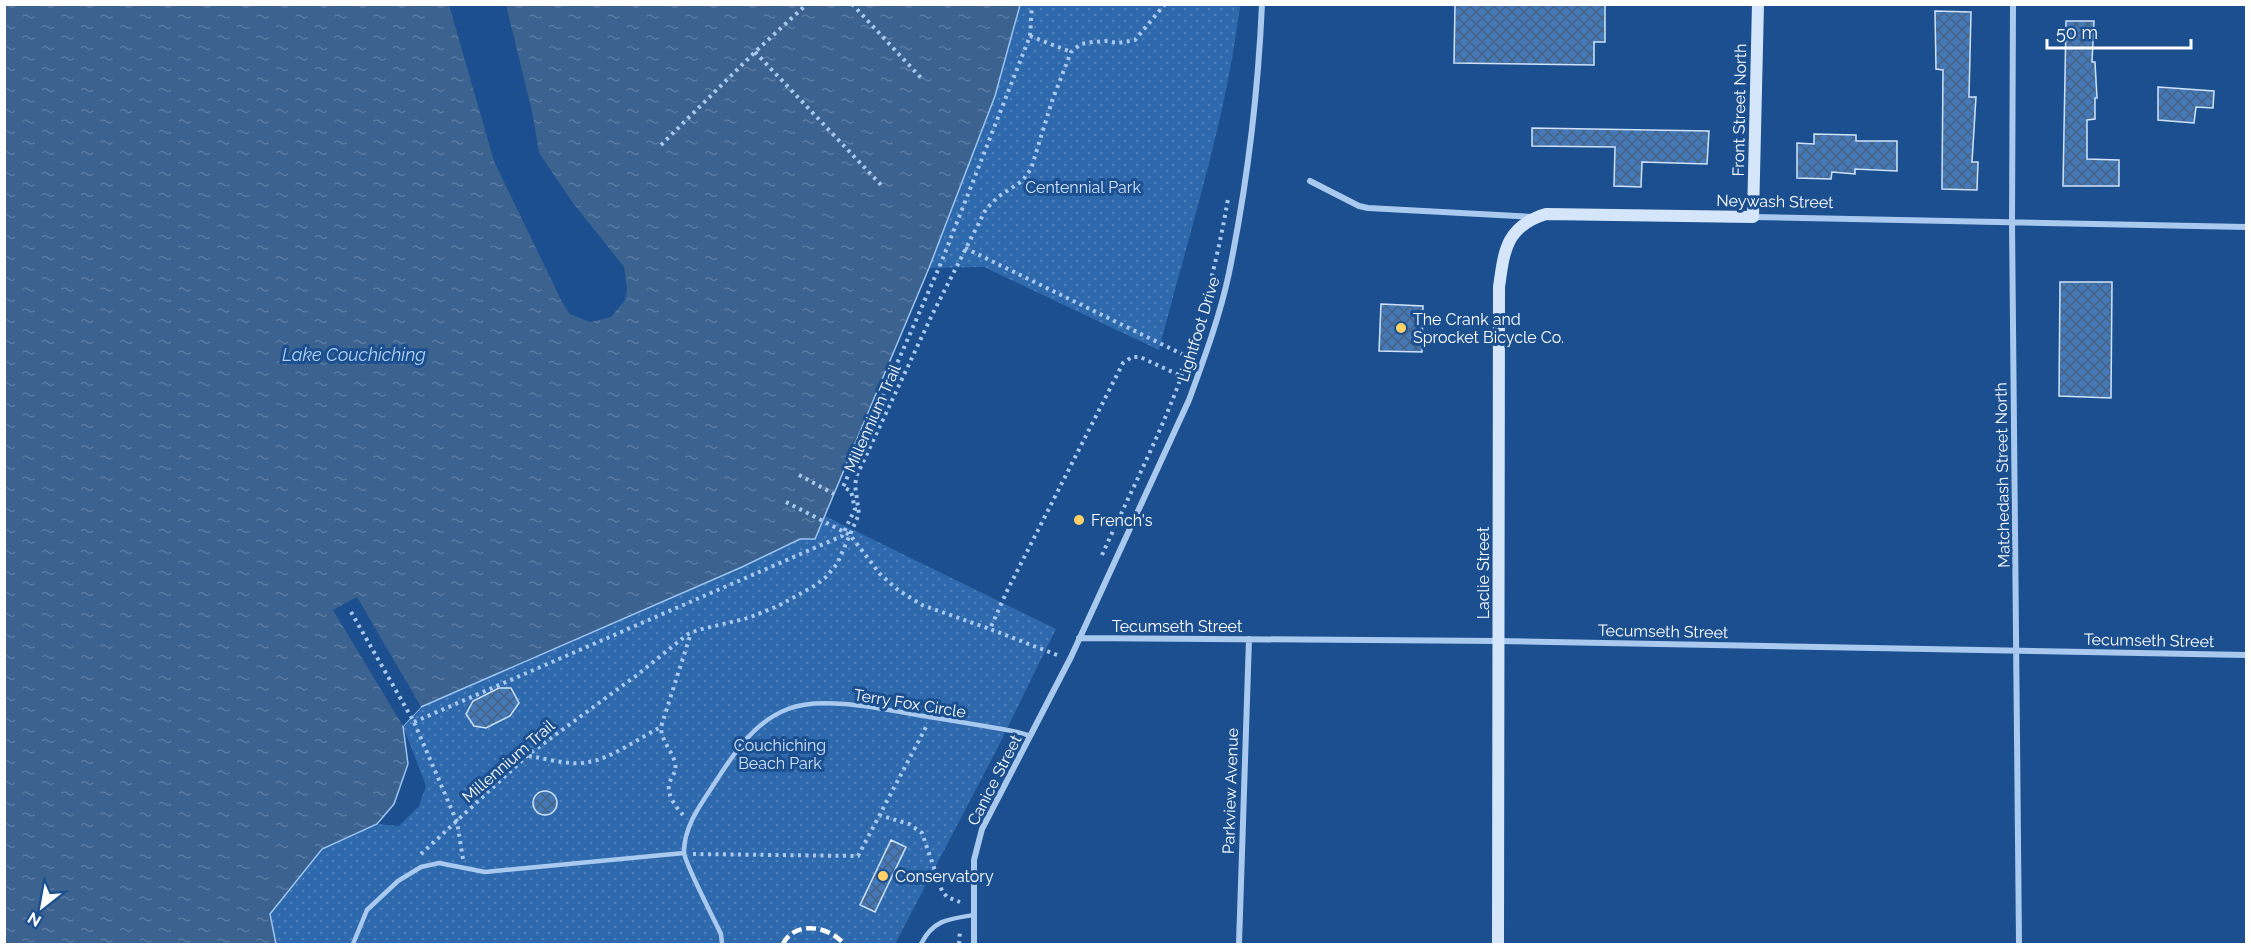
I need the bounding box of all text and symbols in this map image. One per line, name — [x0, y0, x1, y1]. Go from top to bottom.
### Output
scale bar — [2047, 12, 2191, 50]
text: 50 m — [2056, 22, 2098, 43]
street label: Front Street North — [1729, 43, 1750, 177]
park label: Centennial Park — [1025, 178, 1141, 197]
street label: Neywash Street — [1716, 191, 1834, 212]
street label: Lightfoot Drive — [1173, 274, 1223, 384]
place label: The Crank and Sprocket Bicycle Co. — [1413, 310, 1564, 347]
marker: The Crank and Sprocket Bicycle Co. — [1394, 321, 1408, 335]
water label: Lake Couchiching — [282, 344, 426, 365]
street label: Millennium Trail — [840, 361, 905, 475]
street label: Matchedash Street North — [1991, 382, 2014, 568]
place label: French's — [1091, 511, 1153, 530]
marker: French's — [1072, 513, 1086, 527]
street label: Laclie Street — [1474, 526, 1493, 619]
street label: Tecumseth Street — [1112, 617, 1243, 636]
street label: Tecumseth Street — [1598, 621, 1729, 642]
street label: Tecumseth Street — [2084, 630, 2215, 651]
street label: Terry Fox Circle — [852, 685, 967, 722]
street label: Millennium Trail — [458, 716, 559, 807]
street label: Parkview Avenue — [1219, 728, 1242, 854]
street label: Canice Street — [963, 731, 1026, 829]
park label: Couchiching Beach Park — [734, 736, 826, 773]
place label: Conservatory — [895, 867, 994, 886]
marker: Conservatory — [876, 869, 890, 883]
north arrow — [12, 877, 72, 937]
text: N — [24, 908, 45, 931]

